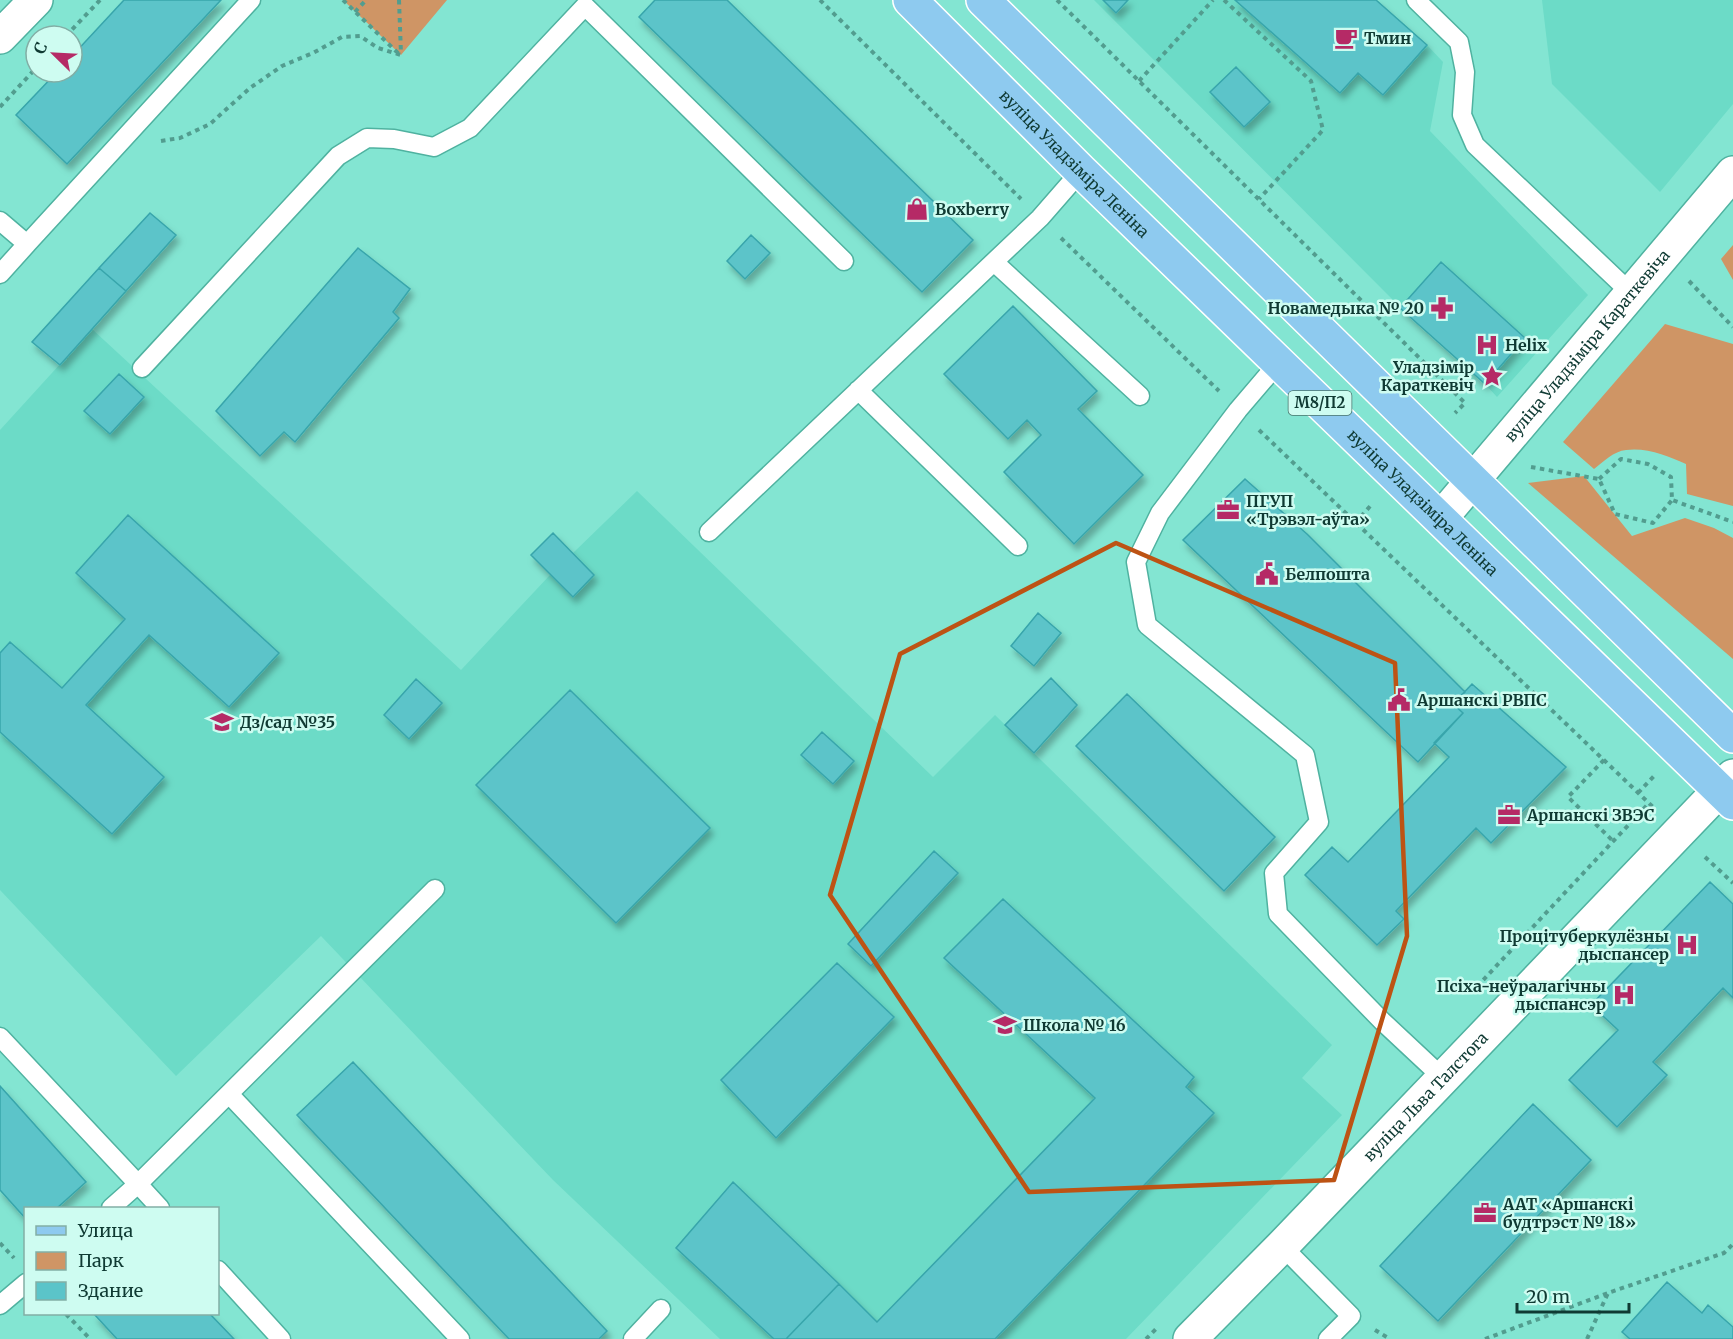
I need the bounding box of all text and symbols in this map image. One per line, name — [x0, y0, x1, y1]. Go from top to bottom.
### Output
north arrow — [24, 24, 84, 84]
cafe icon: Тмин — [1333, 25, 1359, 51]
place label: Тмин — [1364, 28, 1411, 48]
text: С — [29, 39, 52, 57]
street label: вуліца Уладзіміра Леніна — [996, 86, 1154, 242]
shop icon: Boxberry — [904, 196, 930, 222]
place label: Boxberry — [935, 199, 1010, 219]
street label: вуліца Уладзіміра Караткевіча — [1500, 245, 1674, 446]
pharmacy icon: Новамедыка № 20 — [1429, 295, 1455, 321]
place label: Новамедыка № 20 — [1268, 298, 1424, 318]
hospital icon: Helix — [1474, 332, 1500, 358]
place label: Helix — [1505, 335, 1547, 355]
place label: Уладзімір Караткевіч — [1381, 357, 1474, 395]
place icon: Уладзімір Караткевіч — [1479, 363, 1505, 389]
road number: М8/П2 — [1288, 391, 1352, 415]
street label: вуліца Уладзіміра Леніна — [1343, 425, 1503, 580]
place label: ПГУП «Трэвэл-аўта» — [1246, 491, 1370, 529]
office icon: ПГУП «Трэвэл-аўта» — [1215, 497, 1241, 523]
public building icon: Белпошта — [1254, 561, 1280, 587]
place label: Белпошта — [1285, 564, 1370, 584]
public building icon: Аршанскі РВПС — [1386, 687, 1412, 713]
place label: Аршанскі РВПС — [1416, 690, 1547, 710]
school or university icon: Дз/сад №35 — [209, 709, 235, 735]
place label: Дз/сад №35 — [240, 712, 335, 732]
office icon: Аршанскі ЗВЭС — [1496, 802, 1522, 828]
place label: Аршанскі ЗВЭС — [1526, 805, 1655, 825]
place label: Процітуберкулёзны дыспансер — [1500, 926, 1669, 964]
hospital icon: Процітуберкулёзны дыспансер — [1674, 932, 1700, 958]
place label: Псіха-неўралагічны дыспансэр — [1437, 976, 1606, 1014]
hospital icon: Псіха-неўралагічны дыспансэр — [1611, 982, 1637, 1008]
school or university icon: Школа № 16 — [992, 1012, 1018, 1038]
place label: Школа № 16 — [1023, 1015, 1126, 1035]
street label: вуліца Льва Талстога — [1359, 1028, 1492, 1165]
place label: ААТ «Аршанскі будтрэст № 18» — [1502, 1194, 1636, 1232]
office icon: ААТ «Аршанскі будтрэст № 18» — [1472, 1200, 1498, 1226]
legend — [24, 1207, 219, 1315]
text: Улица — [77, 1219, 133, 1242]
text: Парк — [78, 1249, 124, 1272]
scale bar — [1517, 1276, 1630, 1314]
text: Здание — [78, 1279, 143, 1302]
text: 20 m — [1526, 1285, 1570, 1308]

